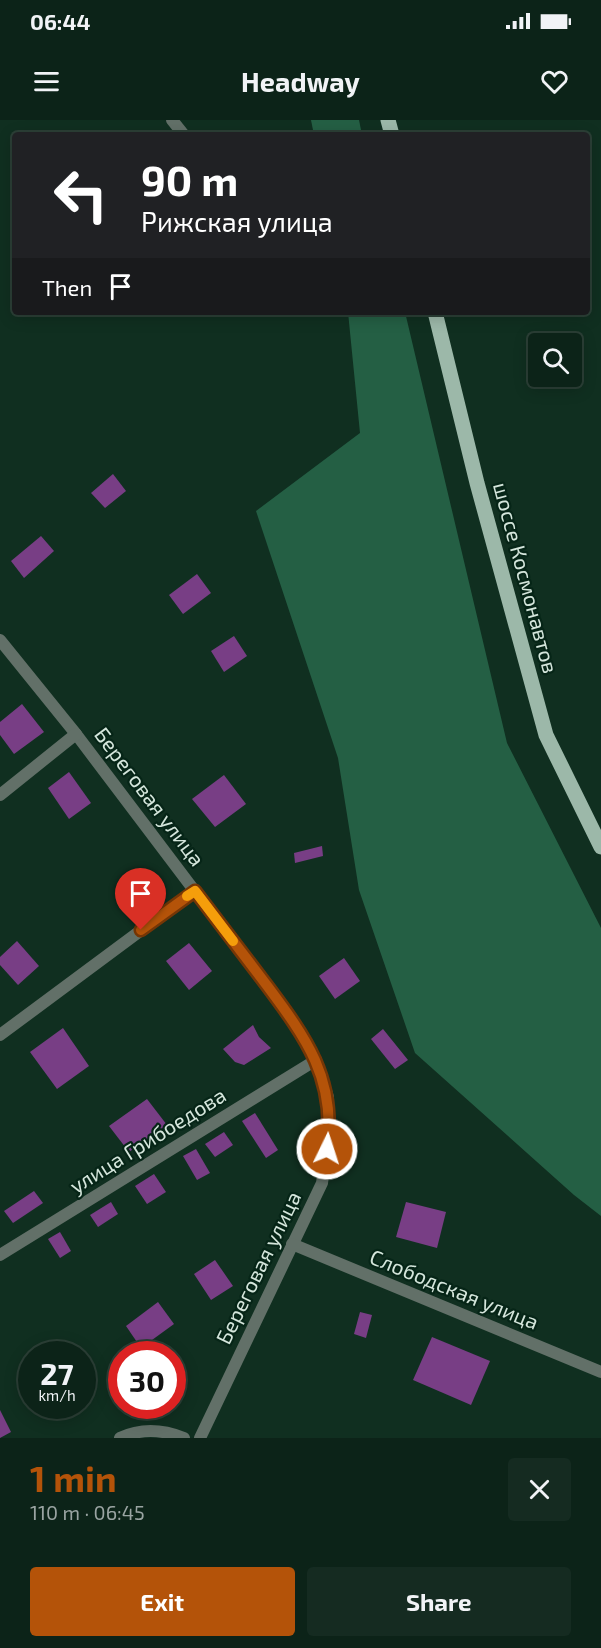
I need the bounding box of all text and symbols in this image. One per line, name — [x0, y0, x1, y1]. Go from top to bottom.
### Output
text: 06:44 — [30, 8, 91, 34]
icon: menu — [30, 65, 63, 98]
text: Headway — [241, 65, 360, 97]
icon: heart — [538, 65, 571, 98]
text: 90 m — [141, 154, 238, 204]
icon: left — [42, 156, 120, 234]
text: Рижская улица — [141, 205, 333, 237]
icon: arrive — [104, 270, 137, 303]
text: Then — [42, 274, 92, 300]
map controls — [528, 333, 582, 387]
button: search — [528, 333, 582, 387]
street label: шоссе Космонавтов — [489, 479, 564, 676]
street label: Береговая улица — [89, 722, 210, 871]
pin — [115, 868, 166, 930]
icon: arrive — [124, 877, 157, 910]
street label: улица Грибоедова — [65, 1082, 230, 1199]
position arrow — [295, 1117, 359, 1181]
street label: Береговая улица — [210, 1187, 306, 1348]
street label: Слободская улица — [366, 1243, 543, 1335]
speed limit sign: 30 — [108, 1341, 186, 1419]
text: 27 — [40, 1355, 74, 1391]
text: km/h — [38, 1386, 76, 1404]
text: 1 min — [30, 1456, 117, 1499]
button: close — [508, 1458, 571, 1521]
text: 110 m · 06:45 — [30, 1500, 145, 1524]
button: Exit — [30, 1567, 295, 1636]
button: Share — [307, 1567, 571, 1636]

